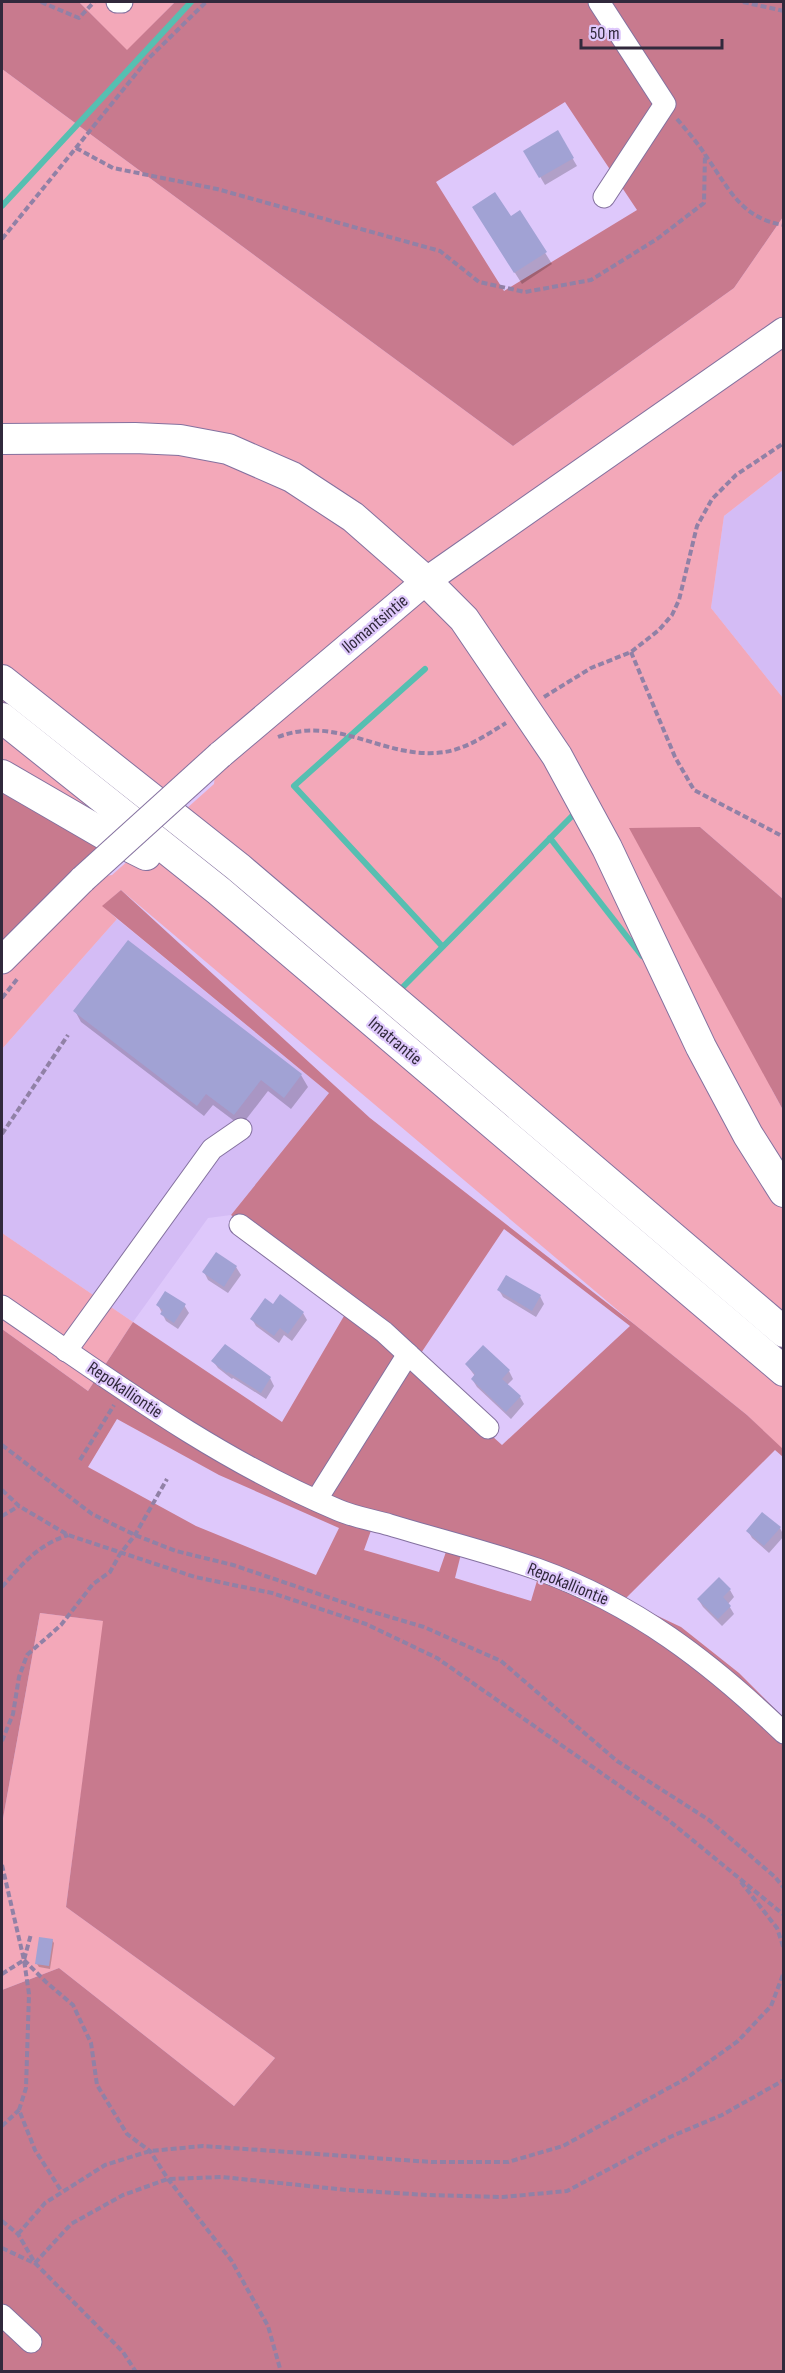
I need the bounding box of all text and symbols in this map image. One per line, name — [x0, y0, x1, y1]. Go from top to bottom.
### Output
scale bar — [581, 12, 722, 50]
text: 50 m — [590, 23, 620, 44]
street label: Ilomantsintie — [338, 590, 412, 658]
street label: Imatrantie — [364, 1013, 426, 1069]
street label: Repokalliontie — [84, 1357, 166, 1423]
street label: Repokalliontie — [524, 1558, 612, 1610]

